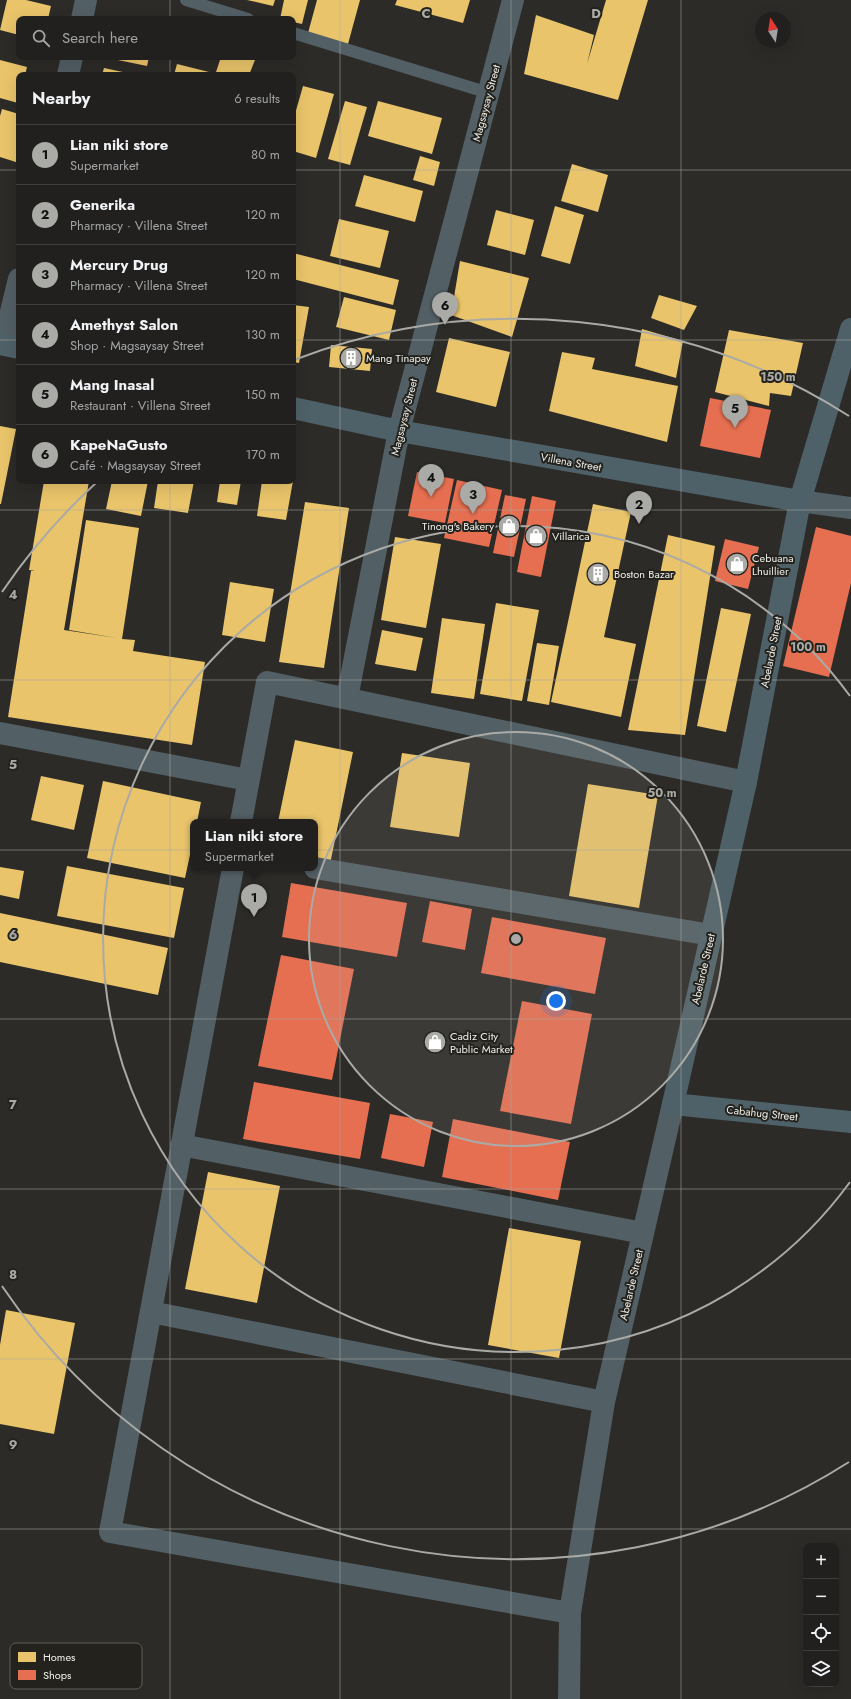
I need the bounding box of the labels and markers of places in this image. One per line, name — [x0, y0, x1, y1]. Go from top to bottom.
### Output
pin: 6 — [432, 292, 458, 325]
building icon: Mang Tinapay — [338, 345, 364, 371]
place label: Mang Tinapay — [366, 350, 431, 366]
pin: 5 — [722, 395, 748, 428]
pin: 4 — [418, 464, 444, 497]
pin: 3 — [460, 481, 486, 514]
pin: 2 — [626, 491, 652, 524]
shop icon: Tinong's Bakery — [496, 513, 522, 539]
place label: Tinong's Bakery — [422, 518, 494, 534]
shop icon: Villarica — [523, 523, 549, 549]
place label: Villarica — [552, 528, 590, 544]
place label: Cebuana Lhuillier — [752, 550, 794, 579]
shop icon: Cebuana Lhuillier — [724, 551, 750, 577]
building icon: Boston Bazar — [585, 561, 611, 587]
place label: Boston Bazar — [614, 566, 674, 582]
pin: 1 — [241, 884, 267, 917]
centre of rings — [509, 932, 523, 946]
place label: Cadiz City Public Market — [450, 1028, 513, 1057]
shop icon: Cadiz City Public Market — [422, 1029, 448, 1055]

